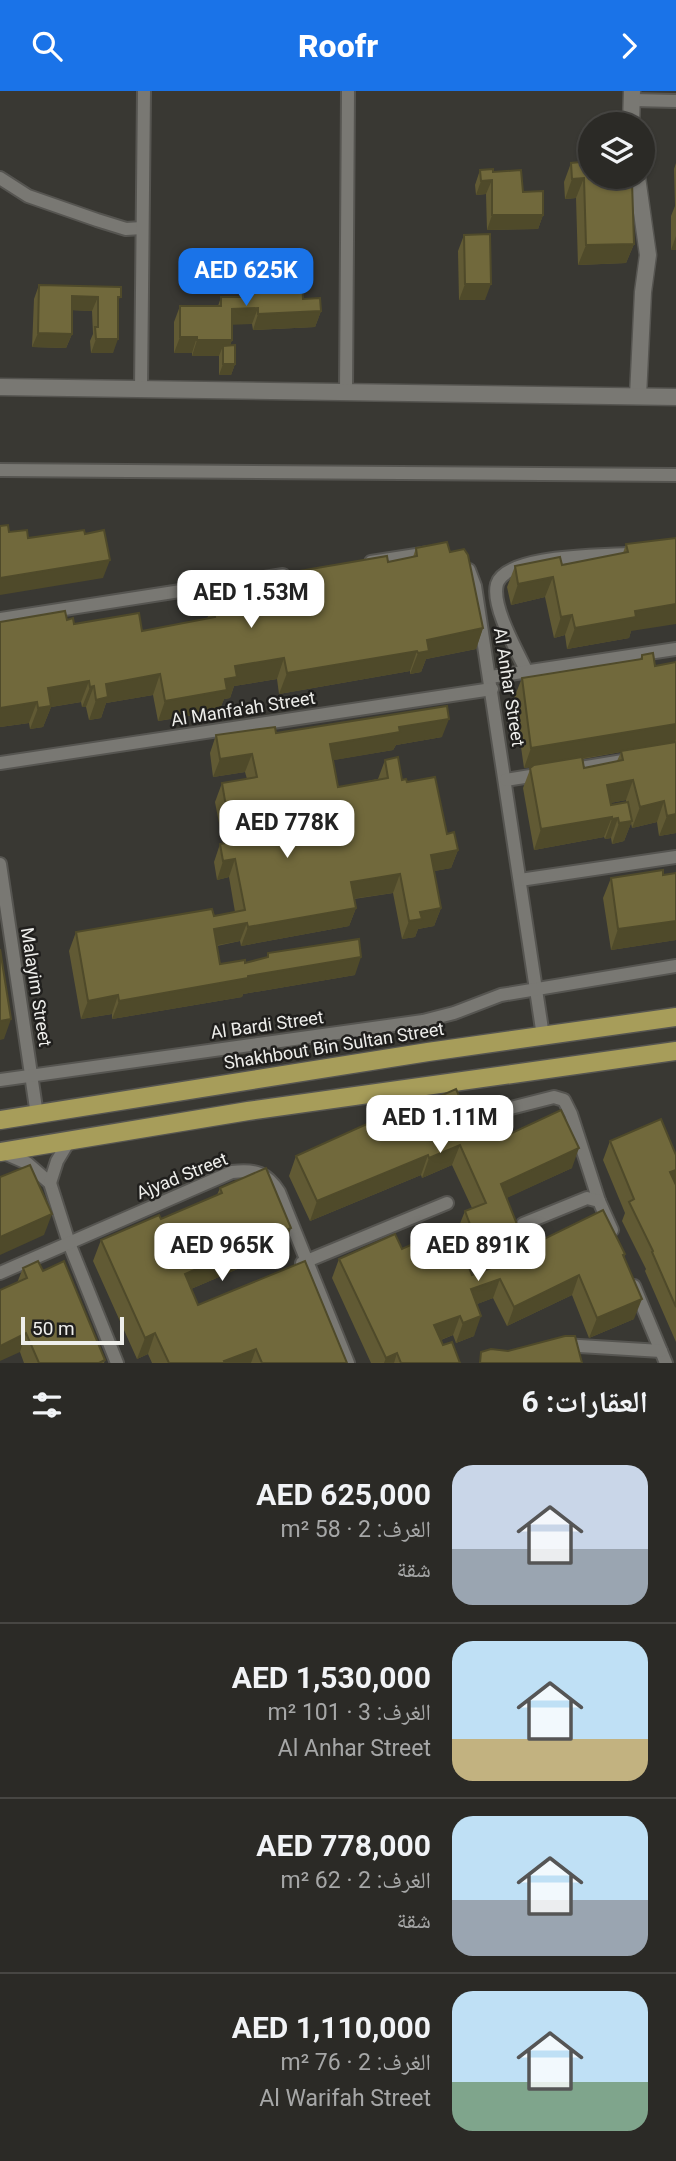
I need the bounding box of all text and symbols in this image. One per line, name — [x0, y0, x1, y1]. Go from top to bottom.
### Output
icon: search — [28, 27, 66, 65]
text: Roofr — [298, 27, 378, 65]
icon: forward — [610, 27, 648, 65]
map controls — [578, 112, 655, 189]
button: layers — [578, 112, 655, 189]
pin: AED 625K — [174, 249, 318, 308]
text: AED 625K — [194, 257, 298, 284]
pin: AED 1.53M — [171, 571, 331, 630]
text: AED 1.53M — [193, 579, 309, 606]
street label: Al Anhar Street — [490, 626, 529, 748]
street label: Al Manfa'ah Street — [169, 687, 317, 730]
pin: AED 778K — [215, 801, 359, 860]
text: AED 778K — [235, 809, 339, 836]
street label: Malayim Street — [17, 926, 56, 1048]
street label: Al Bardi Street — [209, 1006, 325, 1043]
street label: Shakhbout Bin Sultan Street — [222, 1018, 446, 1073]
pin: AED 1.11M — [360, 1095, 520, 1155]
text: AED 1.11M — [382, 1104, 498, 1131]
street label: Ajyad Street — [133, 1148, 231, 1203]
pin: AED 965K — [150, 1223, 294, 1283]
pin: AED 891K — [406, 1223, 550, 1283]
text: AED 965K — [170, 1232, 274, 1259]
text: AED 891K — [426, 1232, 530, 1259]
scale bar — [21, 1314, 124, 1346]
text: 50 m — [32, 1317, 75, 1340]
text: العقارات: 6 — [521, 1384, 648, 1419]
icon: filters — [28, 1386, 66, 1424]
text: AED 625,000 — [256, 1477, 431, 1512]
icon: home — [508, 1493, 592, 1577]
text: الغرف: 2 · 58 m² — [281, 1516, 431, 1543]
text: شقة — [397, 1556, 431, 1583]
text: AED 1,530,000 — [232, 1660, 431, 1695]
icon: home — [508, 1669, 592, 1753]
text: الغرف: 3 · 101 m² — [268, 1699, 431, 1726]
text: Al Anhar Street — [278, 1735, 431, 1762]
text: AED 778,000 — [256, 1828, 431, 1863]
icon: home — [508, 1844, 592, 1928]
text: الغرف: 2 · 62 m² — [281, 1867, 431, 1894]
text: شقة — [397, 1907, 431, 1934]
text: AED 1,110,000 — [232, 2010, 431, 2045]
icon: home — [508, 2019, 592, 2103]
text: الغرف: 2 · 76 m² — [281, 2049, 431, 2076]
text: Al Warifah Street — [259, 2085, 431, 2112]

